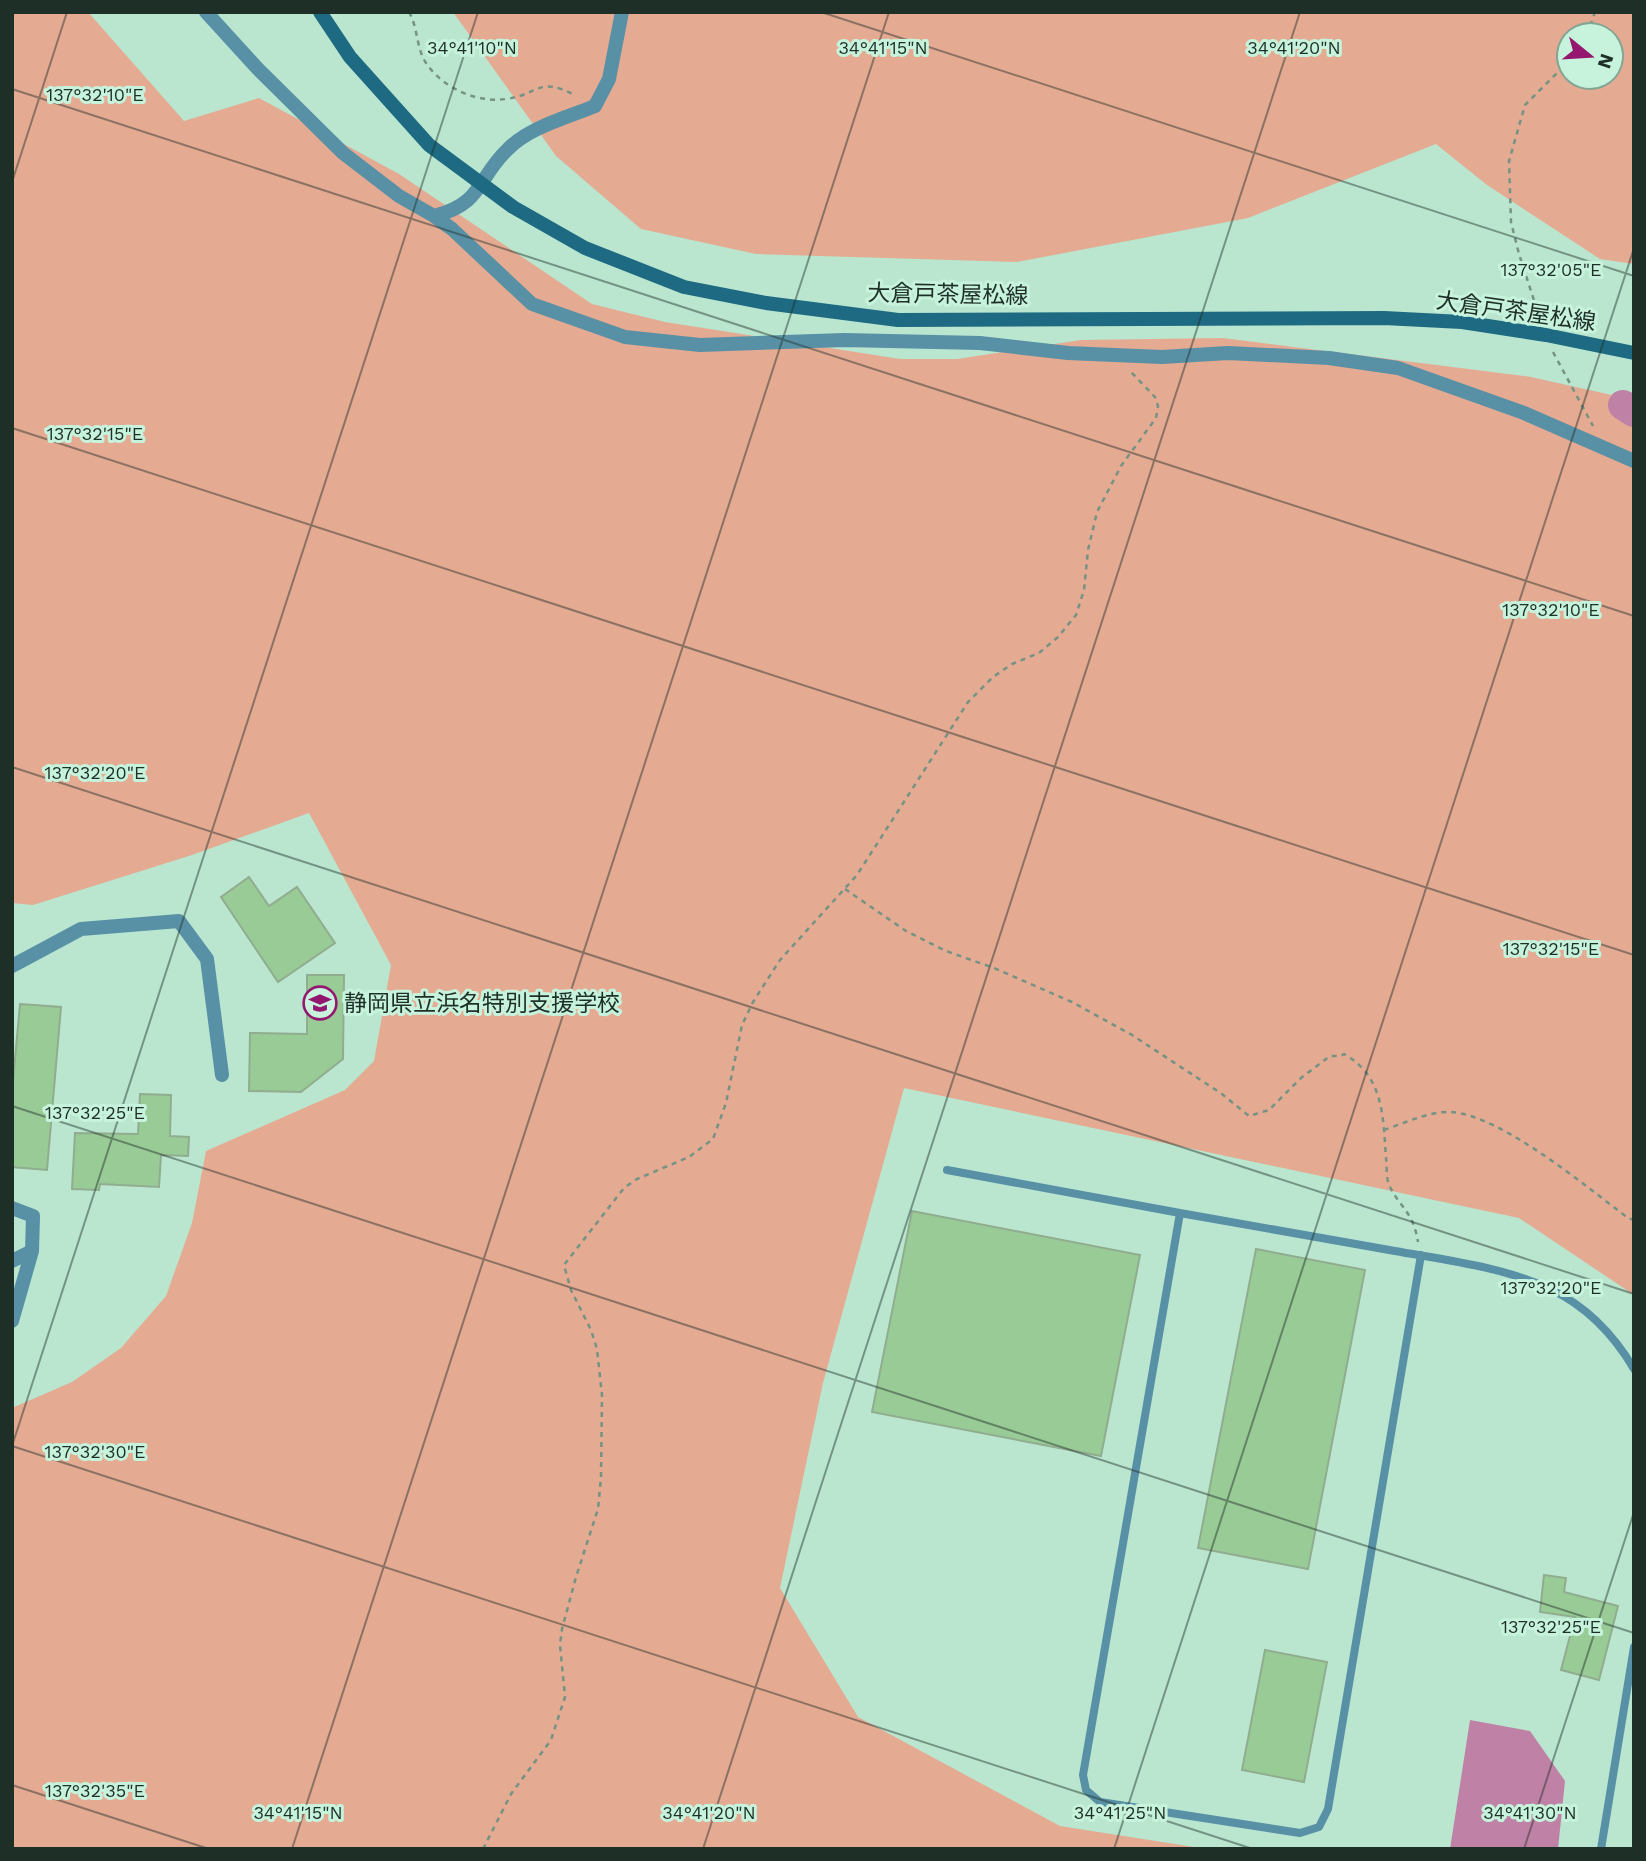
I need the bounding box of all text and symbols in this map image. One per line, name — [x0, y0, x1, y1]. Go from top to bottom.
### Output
north arrow — [1555, 21, 1625, 91]
text: 34°41'10"N — [427, 37, 517, 58]
text: 34°41'15"N — [838, 37, 928, 58]
text: 34°41'20"N — [1247, 37, 1341, 58]
text: N — [1593, 51, 1619, 71]
text: 137°32'10"E — [46, 84, 144, 105]
text: 137°32'05"E — [1501, 259, 1601, 280]
street label: 大倉戸茶屋松線 — [867, 280, 1029, 309]
street label: 大倉戸茶屋松線 — [1434, 287, 1598, 336]
text: 137°32'15"E — [47, 423, 143, 444]
text: 137°32'10"E — [1502, 599, 1600, 620]
text: 137°32'20"E — [45, 762, 145, 783]
text: 137°32'15"E — [1503, 938, 1599, 959]
school or university icon: 静岡県立浜名特別支援学校 — [301, 984, 339, 1022]
place label: 静岡県立浜名特別支援学校 — [344, 990, 620, 1017]
text: 137°32'25"E — [45, 1102, 145, 1123]
text: 137°32'20"E — [1501, 1277, 1601, 1298]
text: 137°32'30"E — [45, 1441, 145, 1462]
text: 137°32'25"E — [1501, 1616, 1601, 1637]
text: 137°32'35"E — [45, 1780, 145, 1801]
text: 34°41'15"N — [253, 1802, 343, 1823]
text: 34°41'20"N — [662, 1802, 756, 1823]
text: 34°41'25"N — [1074, 1802, 1166, 1823]
text: 34°41'30"N — [1483, 1802, 1577, 1823]

